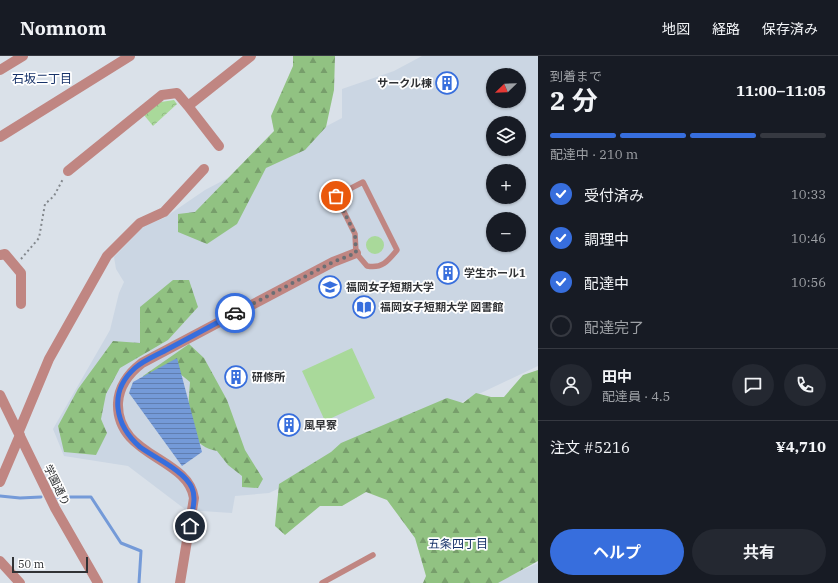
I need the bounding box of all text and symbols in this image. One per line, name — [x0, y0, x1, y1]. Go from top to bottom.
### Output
text: Nomnom — [20, 16, 106, 40]
text: 地図 — [662, 20, 690, 38]
text: 経路 — [712, 20, 740, 38]
text: 保存済み — [762, 20, 818, 38]
north arrow — [486, 68, 526, 108]
map controls — [486, 68, 526, 252]
text: 到着まで — [550, 68, 602, 85]
building icon: サークル棟 — [434, 70, 460, 96]
district label: 石坂二丁目 — [12, 71, 72, 86]
place label: サークル棟 — [377, 76, 432, 90]
text: 11:00–11:05 — [736, 81, 826, 100]
text: 2 分 — [550, 83, 598, 117]
button: layers — [486, 116, 526, 156]
text: 配達中 · 210 m — [550, 146, 638, 163]
button: + — [486, 164, 526, 204]
pin — [319, 179, 353, 213]
icon: check — [550, 183, 572, 205]
icon: bag — [325, 185, 347, 207]
text: 受付済み — [584, 186, 644, 205]
text: 10:33 — [791, 186, 826, 203]
button: − — [486, 212, 526, 252]
icon: check — [550, 227, 572, 249]
text: 調理中 — [584, 230, 629, 249]
text: 10:46 — [791, 230, 826, 247]
building icon: 学生ホール1 — [435, 260, 461, 286]
place label: 学生ホール1 — [464, 266, 526, 280]
icon: check — [550, 271, 572, 293]
school or university icon: 福岡女子短期大学 — [317, 274, 343, 300]
text: 配達中 — [584, 274, 629, 293]
text: 10:56 — [791, 274, 826, 291]
place label: 福岡女子短期大学 — [346, 280, 434, 294]
courier — [215, 293, 255, 333]
library icon: 福岡女子短期大学 図書館 — [351, 294, 377, 320]
place label: 福岡女子短期大学 図書館 — [380, 300, 504, 314]
icon: car — [224, 302, 246, 324]
text: 配達完了 — [584, 318, 644, 337]
building icon: 研修所 — [223, 364, 249, 390]
button: person — [550, 364, 592, 406]
button: chat — [732, 364, 774, 406]
button: phone — [784, 364, 826, 406]
text: 田中 — [602, 367, 632, 386]
place label: 研修所 — [252, 370, 285, 384]
text: 配達員 · 4.5 — [602, 388, 670, 405]
building icon: 風早寮 — [276, 412, 302, 438]
place label: 風早寮 — [304, 418, 337, 432]
text: ¥4,710 — [776, 437, 826, 456]
text: 注文 #5216 — [550, 438, 630, 457]
street label: 学園通り — [41, 462, 73, 508]
pin — [173, 509, 207, 543]
icon: home — [179, 515, 201, 537]
button: ヘルプ — [550, 529, 684, 575]
button: 共有 — [692, 529, 826, 575]
district label: 五条四丁目 — [428, 536, 488, 551]
scale bar — [12, 555, 88, 574]
text: 50 m — [18, 557, 44, 571]

